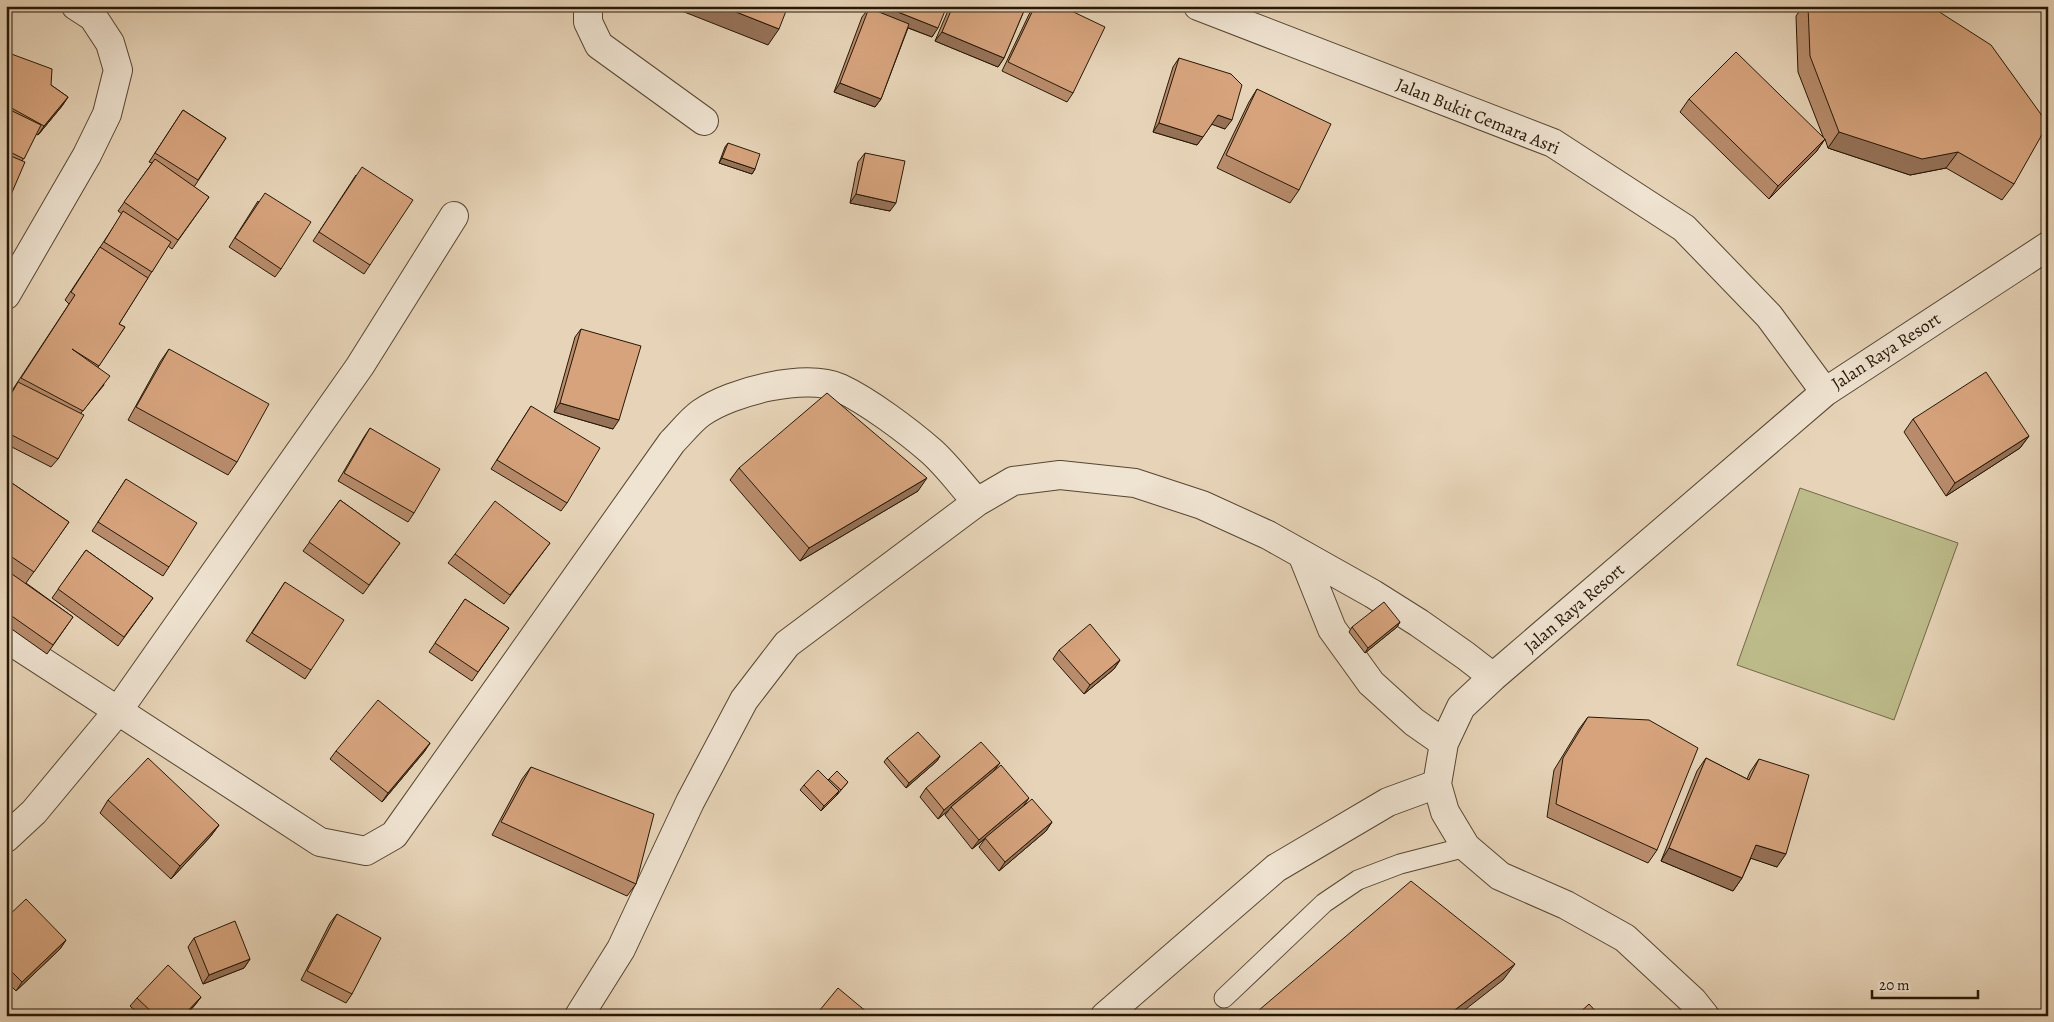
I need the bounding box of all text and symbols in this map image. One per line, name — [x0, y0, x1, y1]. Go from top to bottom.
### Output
street label: Jalan Bukit Cemara Asri — [1393, 72, 1563, 160]
street label: Jalan Raya Resort — [1827, 307, 1945, 395]
street label: Jalan Raya Resort — [1519, 558, 1629, 658]
scale bar — [1872, 967, 1978, 999]
text: 20 m — [1879, 975, 1910, 995]

